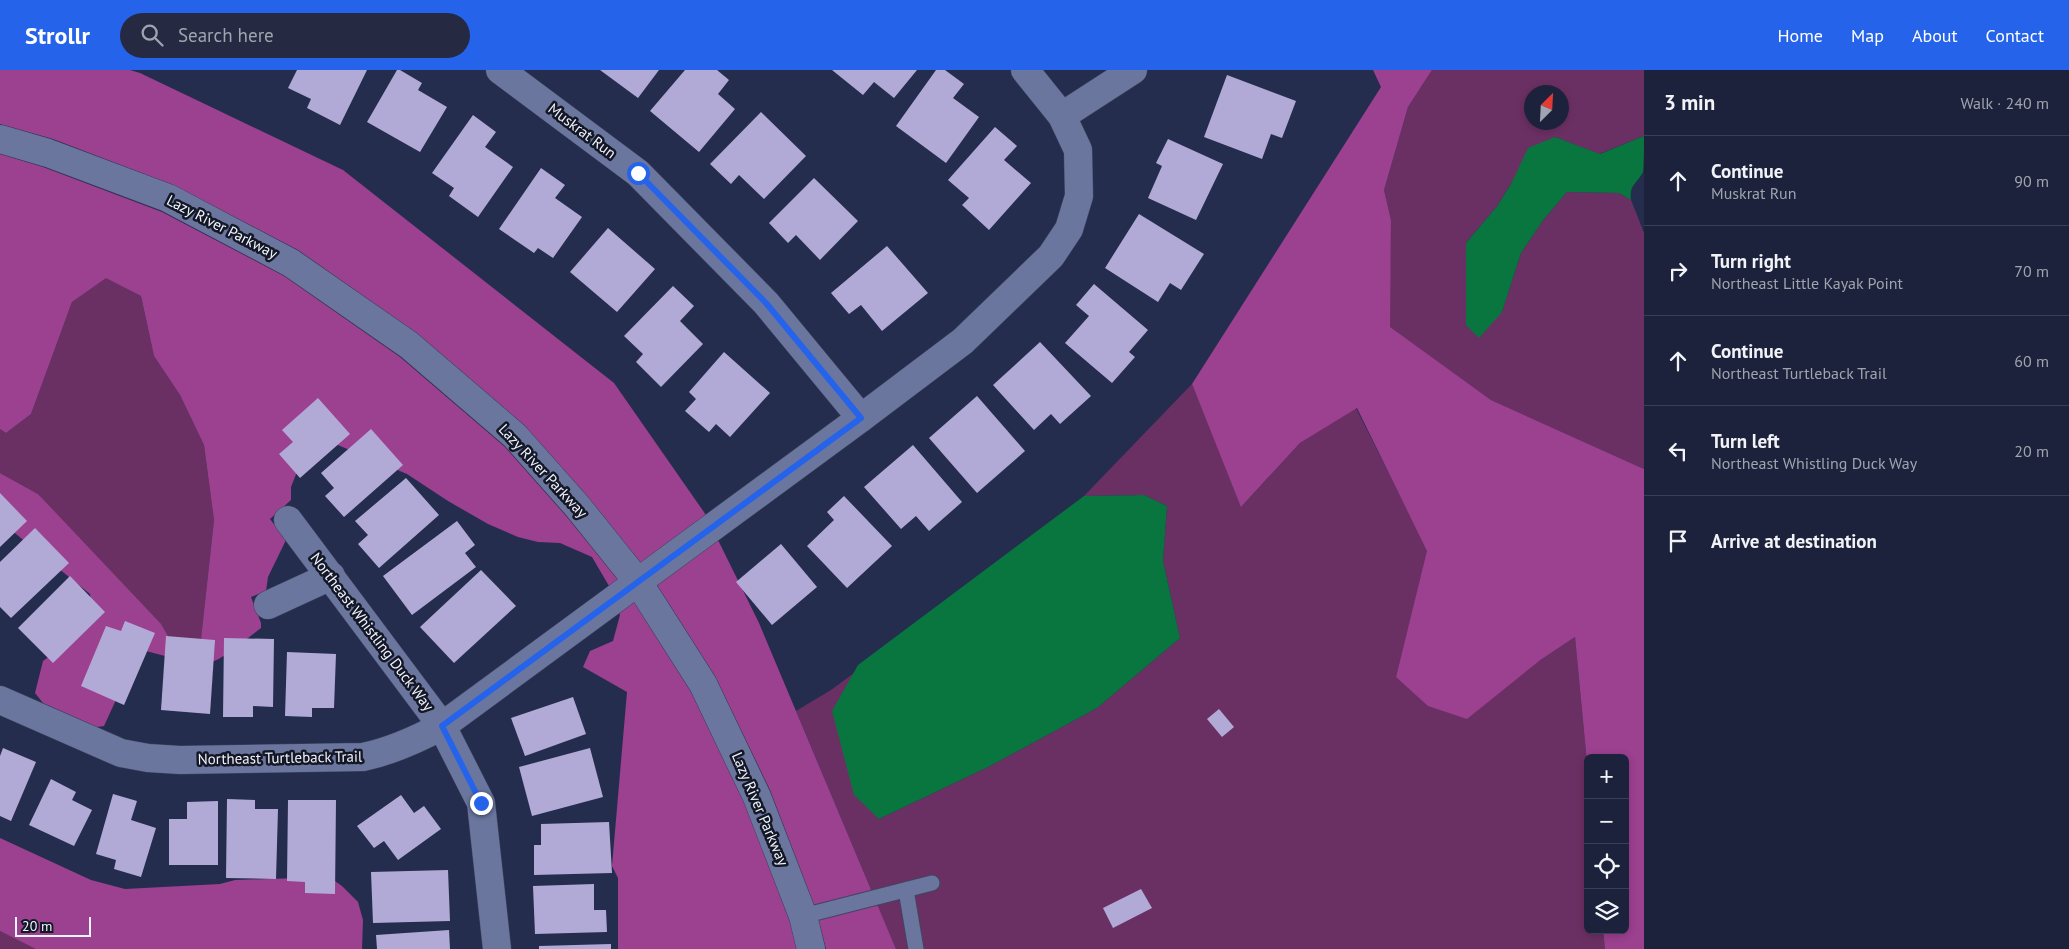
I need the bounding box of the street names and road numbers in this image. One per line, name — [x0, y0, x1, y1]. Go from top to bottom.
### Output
street label: Muskrat Run — [545, 99, 620, 162]
street label: Lazy River Parkway — [164, 190, 281, 263]
street label: Lazy River Parkway — [495, 420, 592, 522]
street label: Northeast Whistling Duck Way — [307, 549, 438, 715]
street label: Northeast Turtleback Trail — [197, 747, 363, 768]
street label: Lazy River Parkway — [728, 749, 793, 869]

